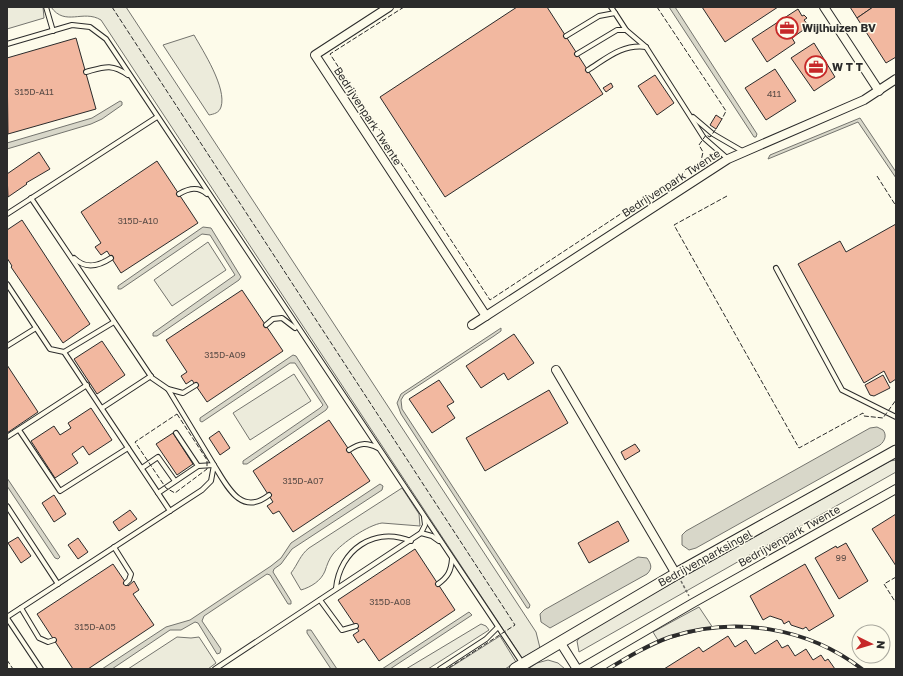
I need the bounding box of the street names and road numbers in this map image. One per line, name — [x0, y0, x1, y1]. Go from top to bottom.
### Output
street label: Bedrijvenpark Twente — [332, 64, 405, 167]
street label: Bedrijvenpark Twente — [619, 146, 722, 219]
street label: Bedrijvenpark Twente — [736, 502, 842, 569]
street label: Bedrijvenparksingel — [655, 526, 754, 589]

